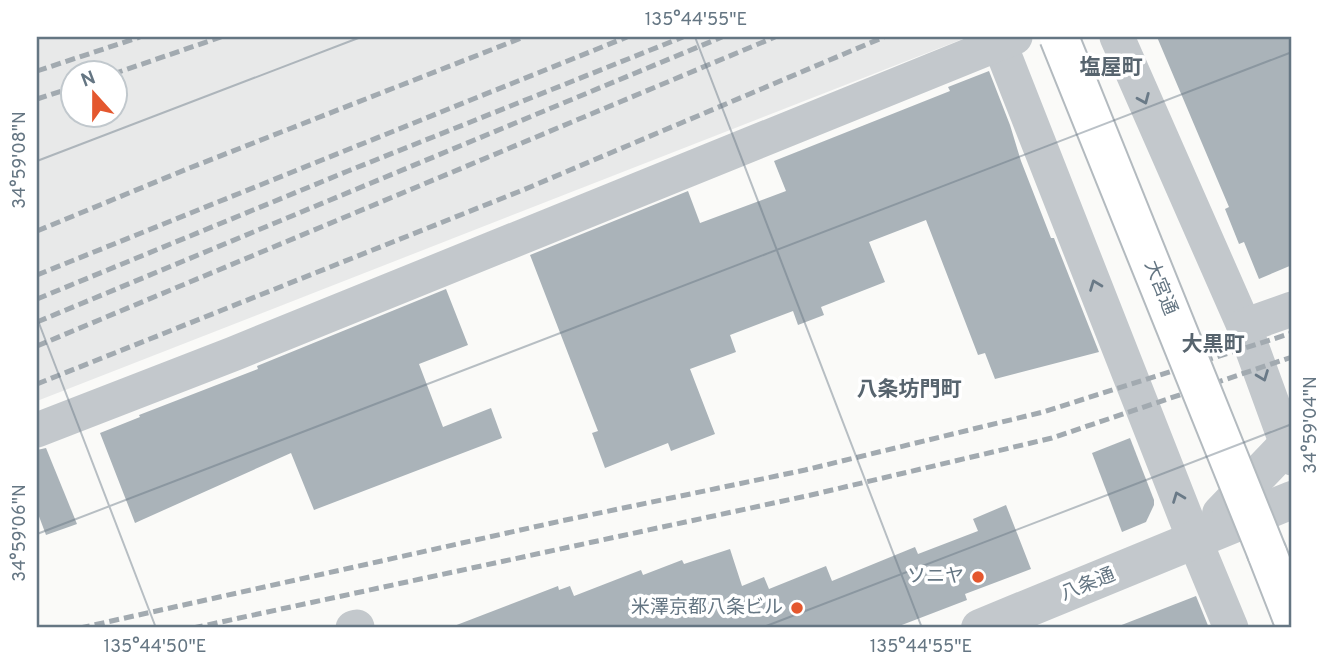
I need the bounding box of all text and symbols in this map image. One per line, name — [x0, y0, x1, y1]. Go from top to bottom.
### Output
text: 135°44'55"E — [645, 9, 747, 32]
district label: 塩屋町 — [1080, 55, 1143, 82]
north arrow — [60, 60, 130, 130]
text: N — [78, 66, 99, 94]
one-way arrow — [1136, 92, 1150, 105]
text: 34°59'08"N — [9, 111, 32, 209]
street label: 大宮通 — [1138, 257, 1182, 319]
one-way arrow — [1090, 280, 1104, 292]
district label: 大黒町 — [1182, 332, 1245, 359]
one-way arrow — [1254, 370, 1268, 382]
text: 34°59'04"N — [1300, 376, 1323, 474]
district label: 八条坊門町 — [857, 377, 962, 404]
text: 34°59'06"N — [9, 484, 32, 582]
one-way arrow — [1172, 491, 1186, 504]
street label: 八条通 — [1057, 563, 1119, 607]
place label: ソニヤ — [907, 565, 964, 589]
marker: ソニヤ — [970, 569, 986, 585]
place label: 米澤京都八条ビル — [631, 596, 783, 620]
marker: 米澤京都八条ビル — [789, 600, 805, 616]
text: 135°44'50"E — [103, 636, 207, 659]
text: 135°44'55"E — [870, 636, 972, 659]

